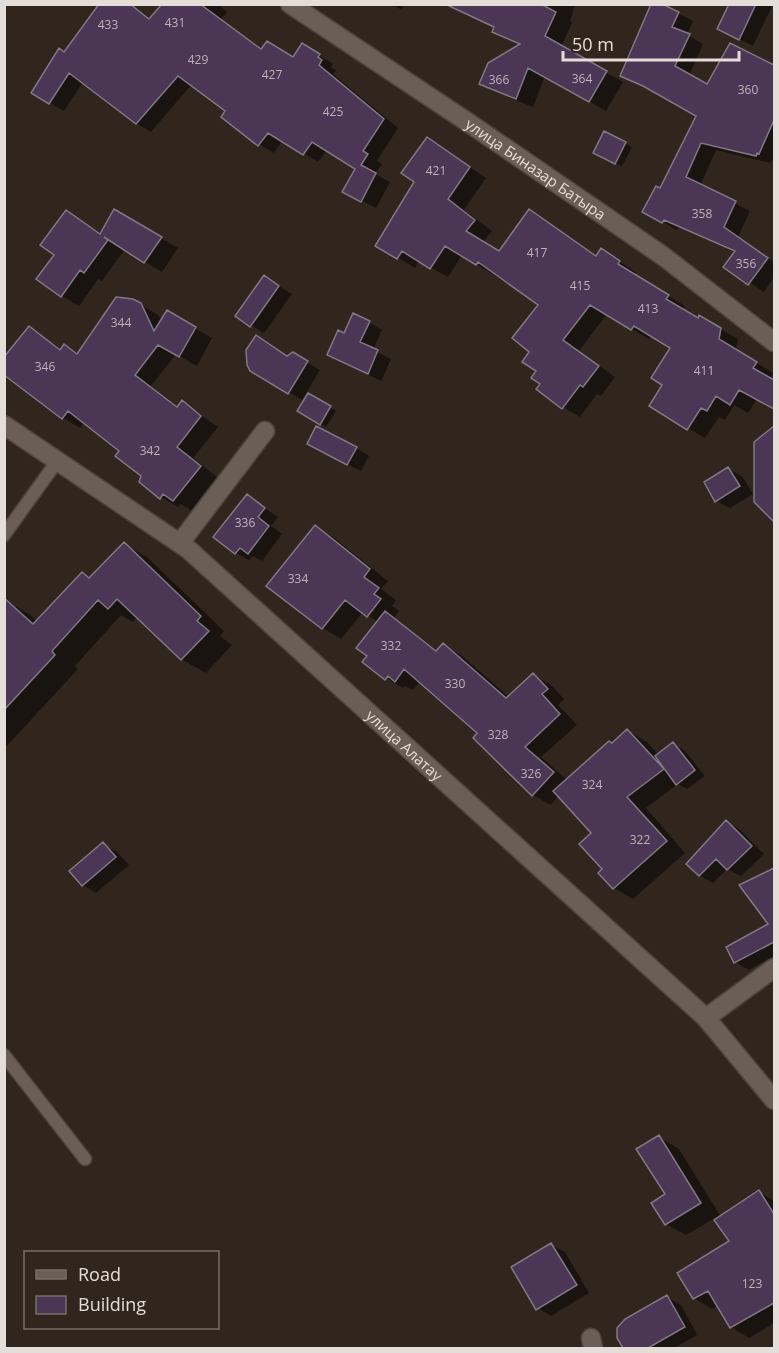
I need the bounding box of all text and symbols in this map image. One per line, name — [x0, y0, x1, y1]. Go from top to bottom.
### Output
house number: 431 — [165, 14, 185, 31]
house number: 433 — [98, 16, 118, 33]
scale bar — [563, 24, 738, 62]
text: 50 m — [572, 32, 614, 56]
house number: 429 — [188, 51, 208, 68]
house number: 427 — [262, 66, 282, 83]
house number: 364 — [572, 70, 592, 87]
house number: 366 — [489, 71, 509, 88]
house number: 360 — [738, 81, 758, 98]
house number: 425 — [323, 103, 343, 120]
street label: улица Биназар Батыра — [462, 114, 610, 224]
house number: 421 — [426, 162, 446, 179]
house number: 358 — [692, 205, 712, 222]
house number: 417 — [527, 244, 547, 261]
house number: 356 — [736, 255, 756, 272]
house number: 415 — [570, 277, 590, 294]
house number: 413 — [638, 300, 658, 317]
house number: 344 — [111, 314, 131, 331]
house number: 346 — [35, 358, 55, 375]
house number: 411 — [694, 362, 714, 379]
house number: 342 — [140, 442, 160, 459]
house number: 336 — [235, 514, 255, 531]
house number: 334 — [288, 570, 308, 587]
house number: 332 — [381, 637, 401, 654]
house number: 330 — [445, 675, 465, 692]
street label: улица Алатау — [362, 705, 447, 785]
house number: 328 — [488, 726, 508, 743]
house number: 326 — [521, 765, 541, 782]
house number: 324 — [582, 776, 602, 793]
house number: 322 — [630, 831, 650, 848]
legend — [24, 1251, 219, 1329]
text: Road — [78, 1262, 121, 1286]
house number: 123 — [742, 1275, 762, 1292]
text: Building — [78, 1292, 146, 1316]

